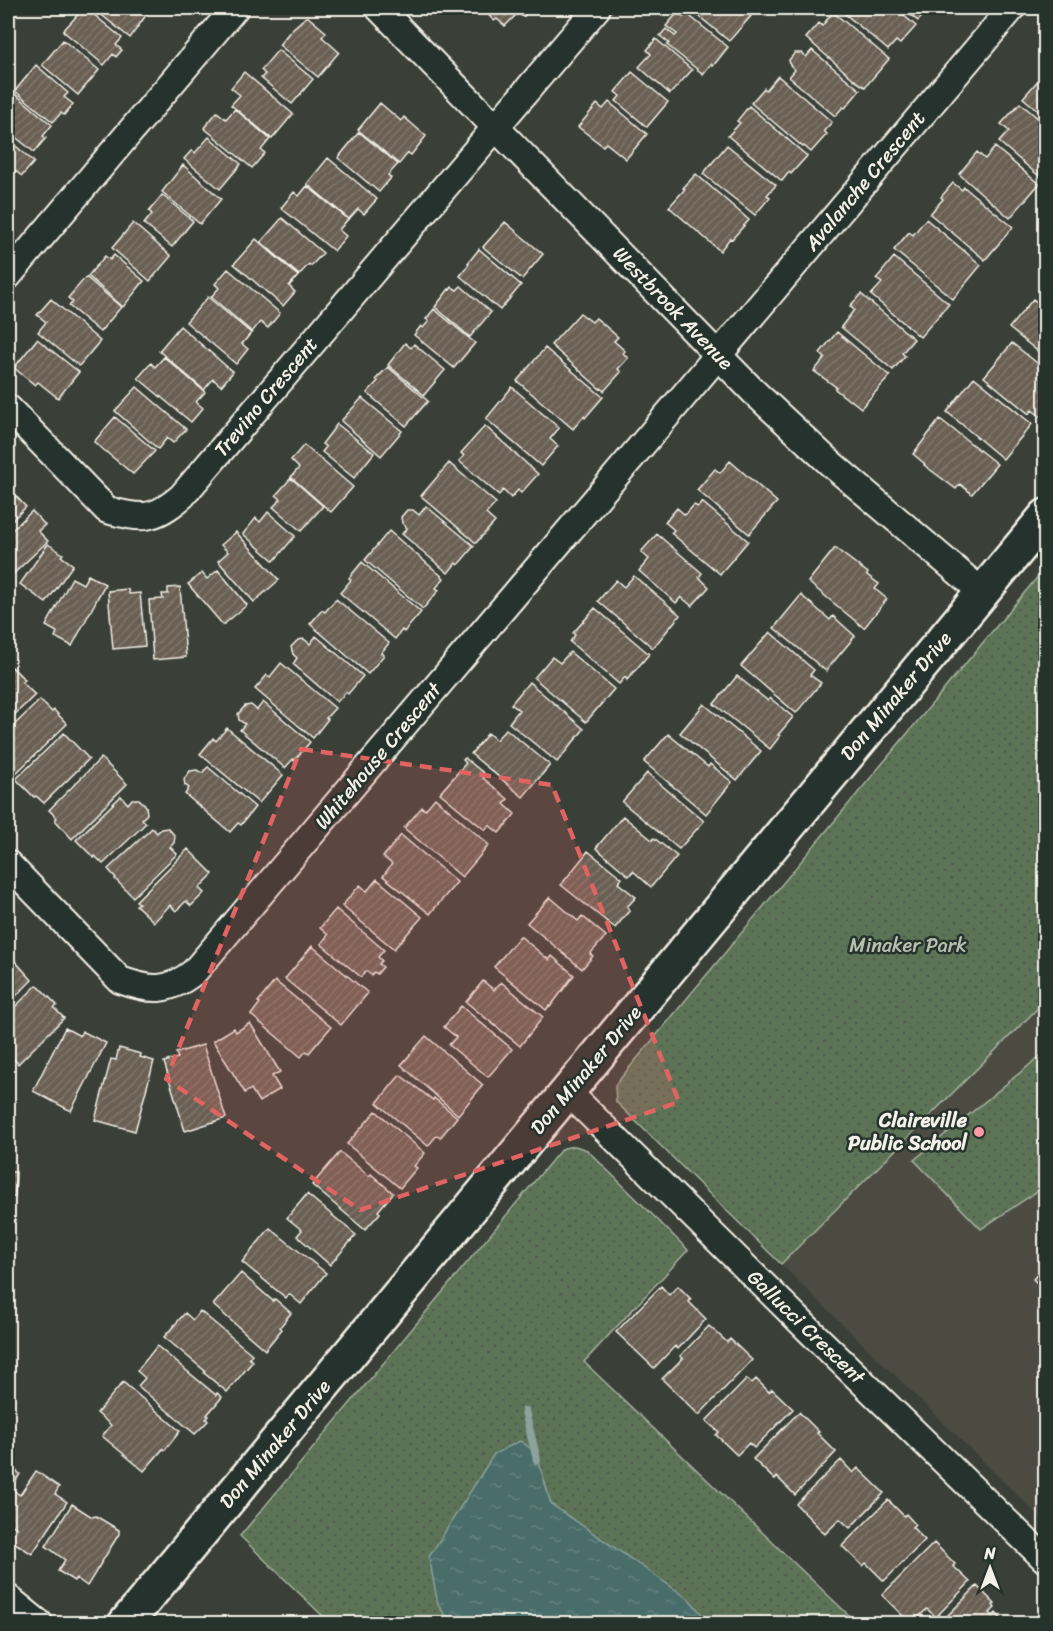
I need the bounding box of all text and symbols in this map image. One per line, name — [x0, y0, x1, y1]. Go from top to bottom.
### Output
street label: Avalanche Crescent — [795, 103, 935, 260]
street label: Westbrook Avenue — [604, 237, 742, 379]
street label: Trevino Crescent — [205, 329, 327, 465]
street label: Don Minaker Drive — [831, 623, 961, 769]
street label: Whitehouse Crescent — [306, 674, 451, 838]
park label: Minaker Park — [849, 928, 967, 963]
street label: Don Minaker Drive — [521, 997, 651, 1143]
place label: Claireville Public School — [848, 1103, 968, 1161]
marker: Claireville Public School — [972, 1125, 986, 1139]
street label: Gallucci Crescent — [739, 1261, 874, 1394]
street label: Don Minaker Drive — [210, 1371, 340, 1517]
north arrow — [960, 1538, 1020, 1598]
text: N — [983, 1539, 996, 1568]

